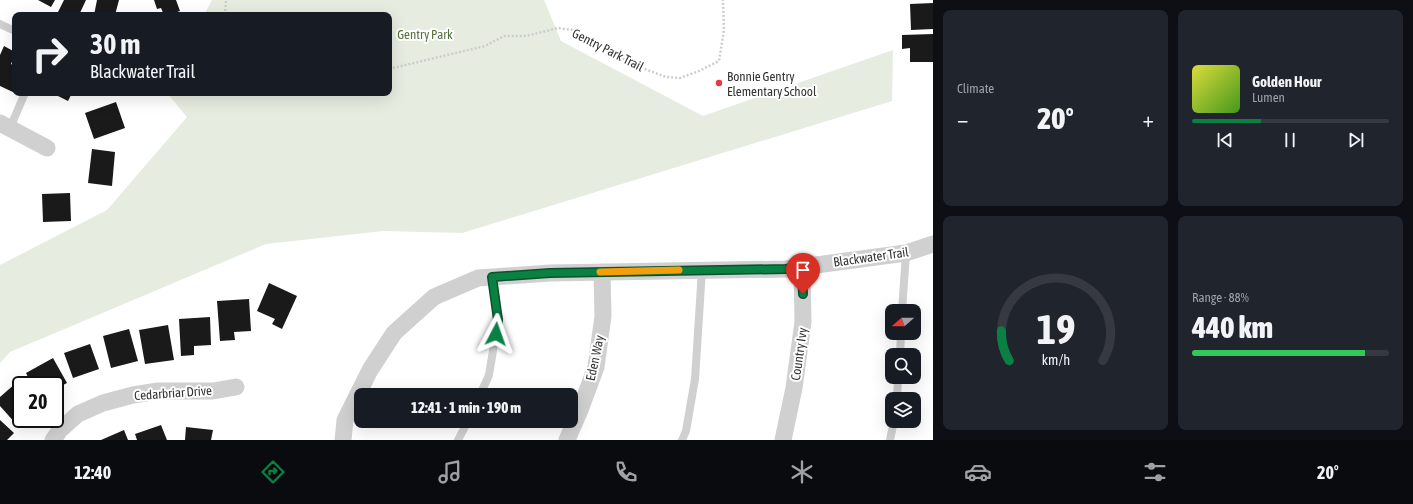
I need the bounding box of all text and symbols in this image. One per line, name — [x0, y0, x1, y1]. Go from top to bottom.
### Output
street label: Gentry Park Trail — [570, 26, 647, 75]
park label: Gentry Park — [397, 27, 453, 42]
icon: right — [24, 28, 76, 80]
text: 30 m — [90, 28, 140, 60]
text: Blackwater Trail — [90, 61, 195, 82]
place label: Bonnie Gentry Elementary School — [727, 69, 817, 99]
text: Golden Hour — [1252, 73, 1322, 90]
marker: Bonnie Gentry Elementary School — [714, 78, 724, 88]
text: Climate — [957, 81, 994, 96]
text: Lumen — [1252, 90, 1285, 105]
text: 20° — [1037, 101, 1074, 135]
text: − — [957, 106, 968, 132]
text: + — [1143, 106, 1154, 132]
icon: previous — [1214, 129, 1236, 151]
icon: pause — [1279, 129, 1301, 151]
icon: next — [1345, 129, 1367, 151]
street label: Blackwater Trail — [832, 244, 910, 270]
pin — [786, 253, 820, 294]
icon: arrive — [792, 259, 814, 281]
text: Range · 88% — [1192, 290, 1249, 305]
north arrow — [885, 304, 921, 340]
map controls — [885, 304, 921, 428]
text: 19 — [1036, 305, 1075, 353]
text: 440 km — [1192, 310, 1273, 344]
position arrow — [475, 313, 517, 355]
street label: Country Ivy — [788, 326, 810, 381]
street label: Eden Way — [583, 333, 607, 382]
button: search — [885, 348, 921, 384]
text: km/h — [1041, 352, 1070, 368]
speed limit sign: 20 — [12, 376, 64, 428]
street label: Cedarbriar Drive — [134, 383, 212, 403]
button: layers — [885, 392, 921, 428]
text: 12:41 · 1 min · 190 m — [411, 399, 521, 416]
icon: directions — [259, 458, 287, 486]
icon: music — [436, 458, 464, 486]
icon: phone — [612, 458, 640, 486]
icon: climate — [788, 458, 816, 486]
icon: car — [964, 458, 992, 486]
icon: filters — [1141, 458, 1169, 486]
text: 12:40 — [74, 462, 111, 483]
text: 20° — [1317, 462, 1339, 483]

